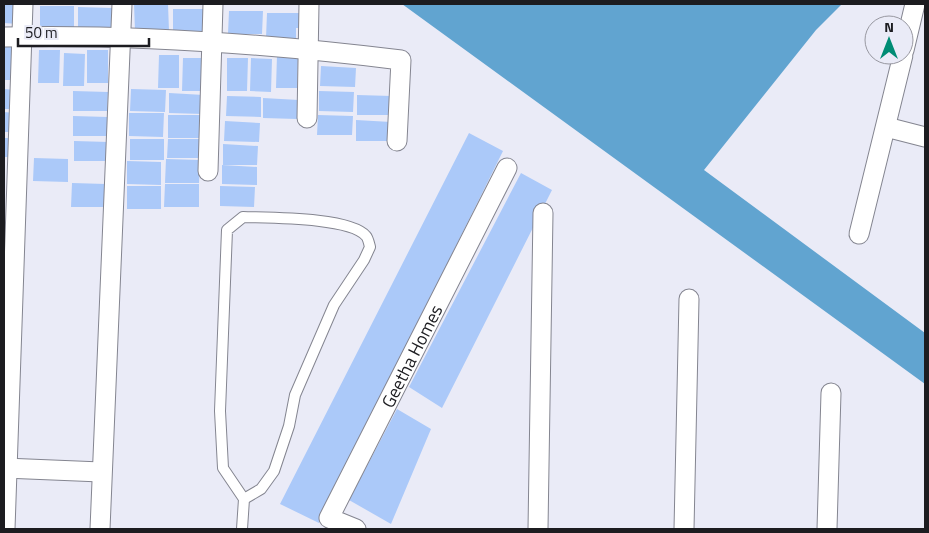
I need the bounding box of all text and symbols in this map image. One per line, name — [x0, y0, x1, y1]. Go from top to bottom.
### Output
scale bar — [18, 15, 149, 47]
north arrow — [864, 15, 914, 65]
text: N — [884, 16, 894, 37]
text: 50 m — [25, 21, 58, 44]
street label: Geetha Homes — [374, 300, 449, 412]

